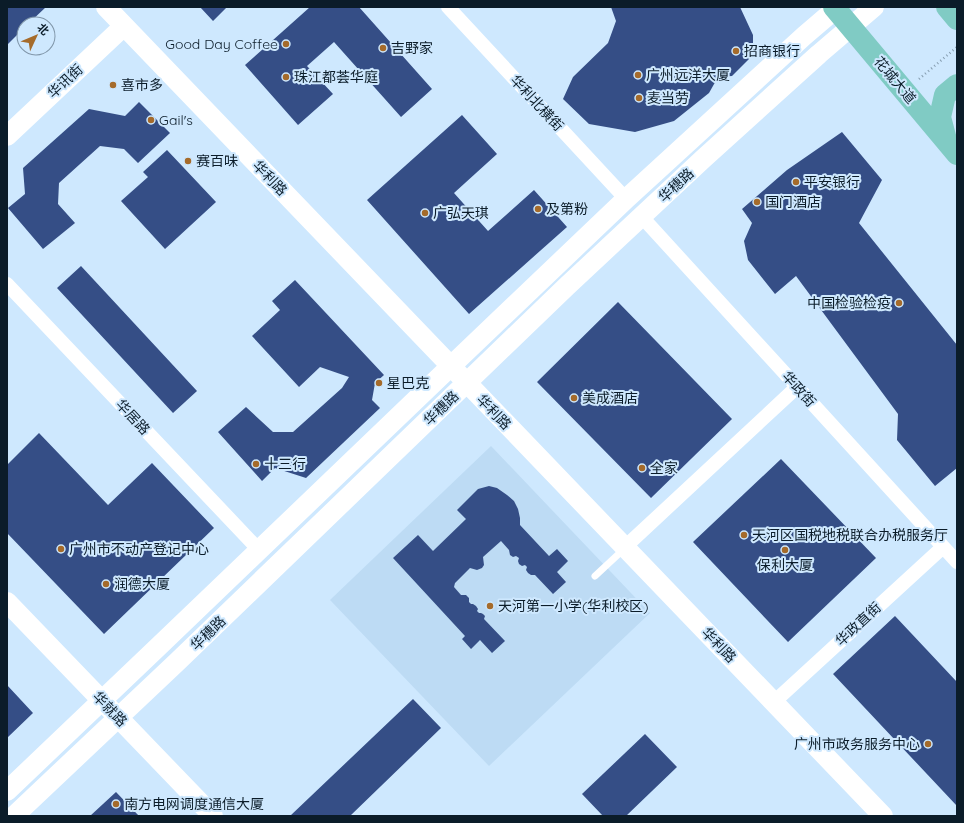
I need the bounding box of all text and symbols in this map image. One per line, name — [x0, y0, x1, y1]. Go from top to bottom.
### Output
north arrow — [16, 16, 56, 56]
text: 北 — [34, 20, 52, 38]
place label: Good Day Coffee — [165, 35, 278, 53]
marker: Good Day Coffee — [281, 39, 291, 49]
place label: 吉野家 — [391, 39, 433, 57]
place label: 招商银行 — [744, 42, 800, 60]
marker: 吉野家 — [378, 43, 388, 53]
marker: 招商银行 — [731, 46, 741, 56]
street label: 花城大道 — [870, 53, 920, 107]
street label: 华讯街 — [44, 60, 86, 102]
place label: 广州远洋大厦 — [646, 66, 730, 84]
place label: 珠江都荟华庭 — [294, 68, 378, 86]
marker: 广州远洋大厦 — [633, 70, 643, 80]
street label: 华利北横街 — [507, 71, 567, 135]
marker: 珠江都荟华庭 — [281, 72, 291, 82]
place label: 喜市多 — [121, 76, 163, 94]
marker: 喜市多 — [108, 80, 118, 90]
place label: 麦当劳 — [647, 89, 689, 107]
marker: 麦当劳 — [634, 93, 644, 103]
place label: Gail's — [159, 111, 193, 129]
marker: Gail's — [146, 115, 156, 125]
place label: 赛百味 — [196, 152, 238, 170]
marker: 赛百味 — [183, 156, 193, 166]
street label: 华利路 — [249, 157, 291, 199]
street label: 华穗路 — [655, 164, 697, 206]
place label: 平安银行 — [804, 173, 860, 191]
marker: 平安银行 — [791, 177, 801, 187]
place label: 国门酒店 — [765, 193, 821, 211]
marker: 国门酒店 — [752, 197, 762, 207]
place label: 及第粉 — [546, 200, 588, 218]
place label: 广弘天琪 — [433, 204, 489, 222]
marker: 及第粉 — [533, 204, 543, 214]
marker: 广弘天琪 — [420, 208, 430, 218]
place label: 中国检验检疫 — [807, 294, 891, 312]
marker: 中国检验检疫 — [894, 298, 904, 308]
street label: 华政街 — [778, 367, 820, 411]
place label: 星巴克 — [387, 374, 429, 392]
marker: 星巴克 — [374, 378, 384, 388]
street label: 华穗路 — [420, 387, 462, 429]
place label: 美成酒店 — [582, 389, 638, 407]
street label: 华利路 — [473, 391, 515, 433]
marker: 美成酒店 — [569, 393, 579, 403]
street label: 华居路 — [112, 396, 154, 438]
place label: 十三行 — [264, 455, 306, 473]
marker: 十三行 — [251, 459, 261, 469]
place label: 全家 — [650, 459, 678, 477]
marker: 全家 — [637, 463, 647, 473]
place label: 天河区国税地税联合办税服务厅 — [752, 526, 948, 544]
marker: 天河区国税地税联合办税服务厅 — [739, 530, 749, 540]
place label: 广州市不动产登记中心 — [69, 540, 209, 558]
marker: 广州市不动产登记中心 — [56, 544, 66, 554]
marker: 保利大厦 — [780, 545, 790, 555]
place label: 保利大厦 — [757, 556, 813, 574]
place label: 润德大厦 — [114, 575, 170, 593]
marker: 润德大厦 — [101, 579, 111, 589]
place label: 天河第一小学(华利校区) — [498, 597, 648, 615]
street label: 华政直街 — [831, 598, 885, 650]
marker: 天河第一小学(华利校区) — [485, 601, 495, 611]
street label: 华穗路 — [187, 612, 229, 654]
street label: 华利路 — [698, 624, 740, 666]
street label: 华就路 — [89, 688, 131, 730]
place label: 广州市政务服务中心 — [794, 735, 920, 753]
marker: 广州市政务服务中心 — [923, 739, 933, 749]
place label: 南方电网调度通信大厦 — [124, 795, 264, 813]
marker: 南方电网调度通信大厦 — [111, 799, 121, 809]

